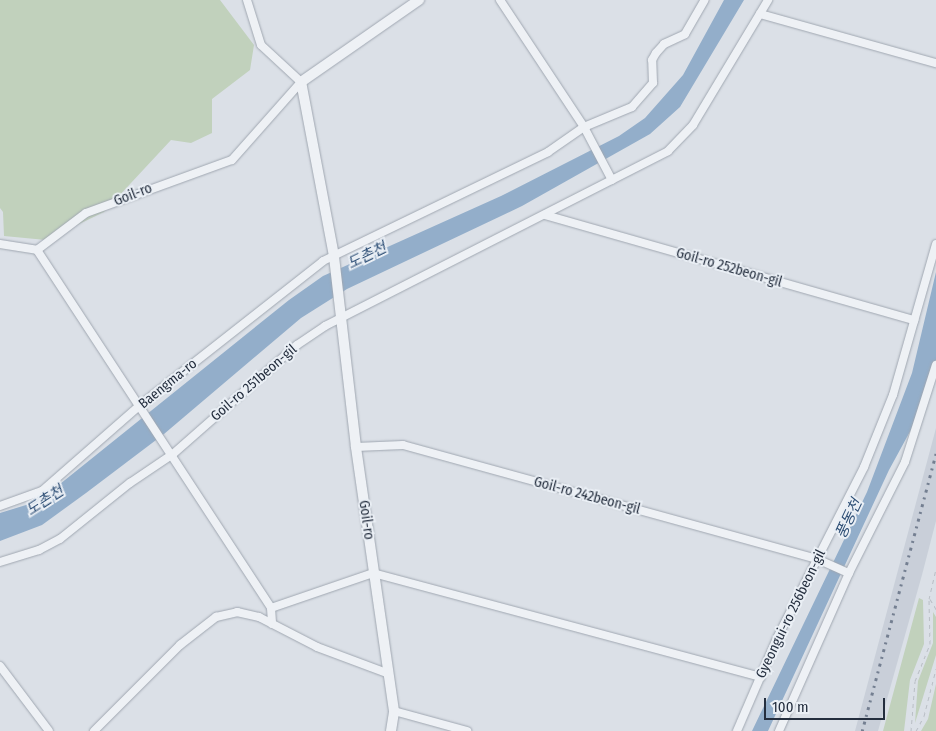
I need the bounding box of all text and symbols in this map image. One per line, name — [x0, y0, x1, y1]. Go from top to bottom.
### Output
street label: Goil-ro — [112, 180, 154, 210]
water label: 도촌천 — [344, 239, 390, 273]
street label: Goil-ro 252beon-gil — [674, 245, 784, 291]
street label: Goil-ro 251beon-gil — [208, 341, 300, 425]
street label: Baengma-ro — [136, 355, 200, 413]
street label: Goil-ro 242beon-gil — [532, 474, 642, 518]
water label: 도촌천 — [23, 482, 67, 520]
water label: 풍동천 — [832, 496, 866, 542]
street label: Goil-ro — [355, 499, 377, 541]
street label: Gyeongui-ro 256beon-gil — [753, 547, 829, 681]
scale bar — [766, 688, 887, 720]
text: 100 m — [772, 698, 809, 716]

